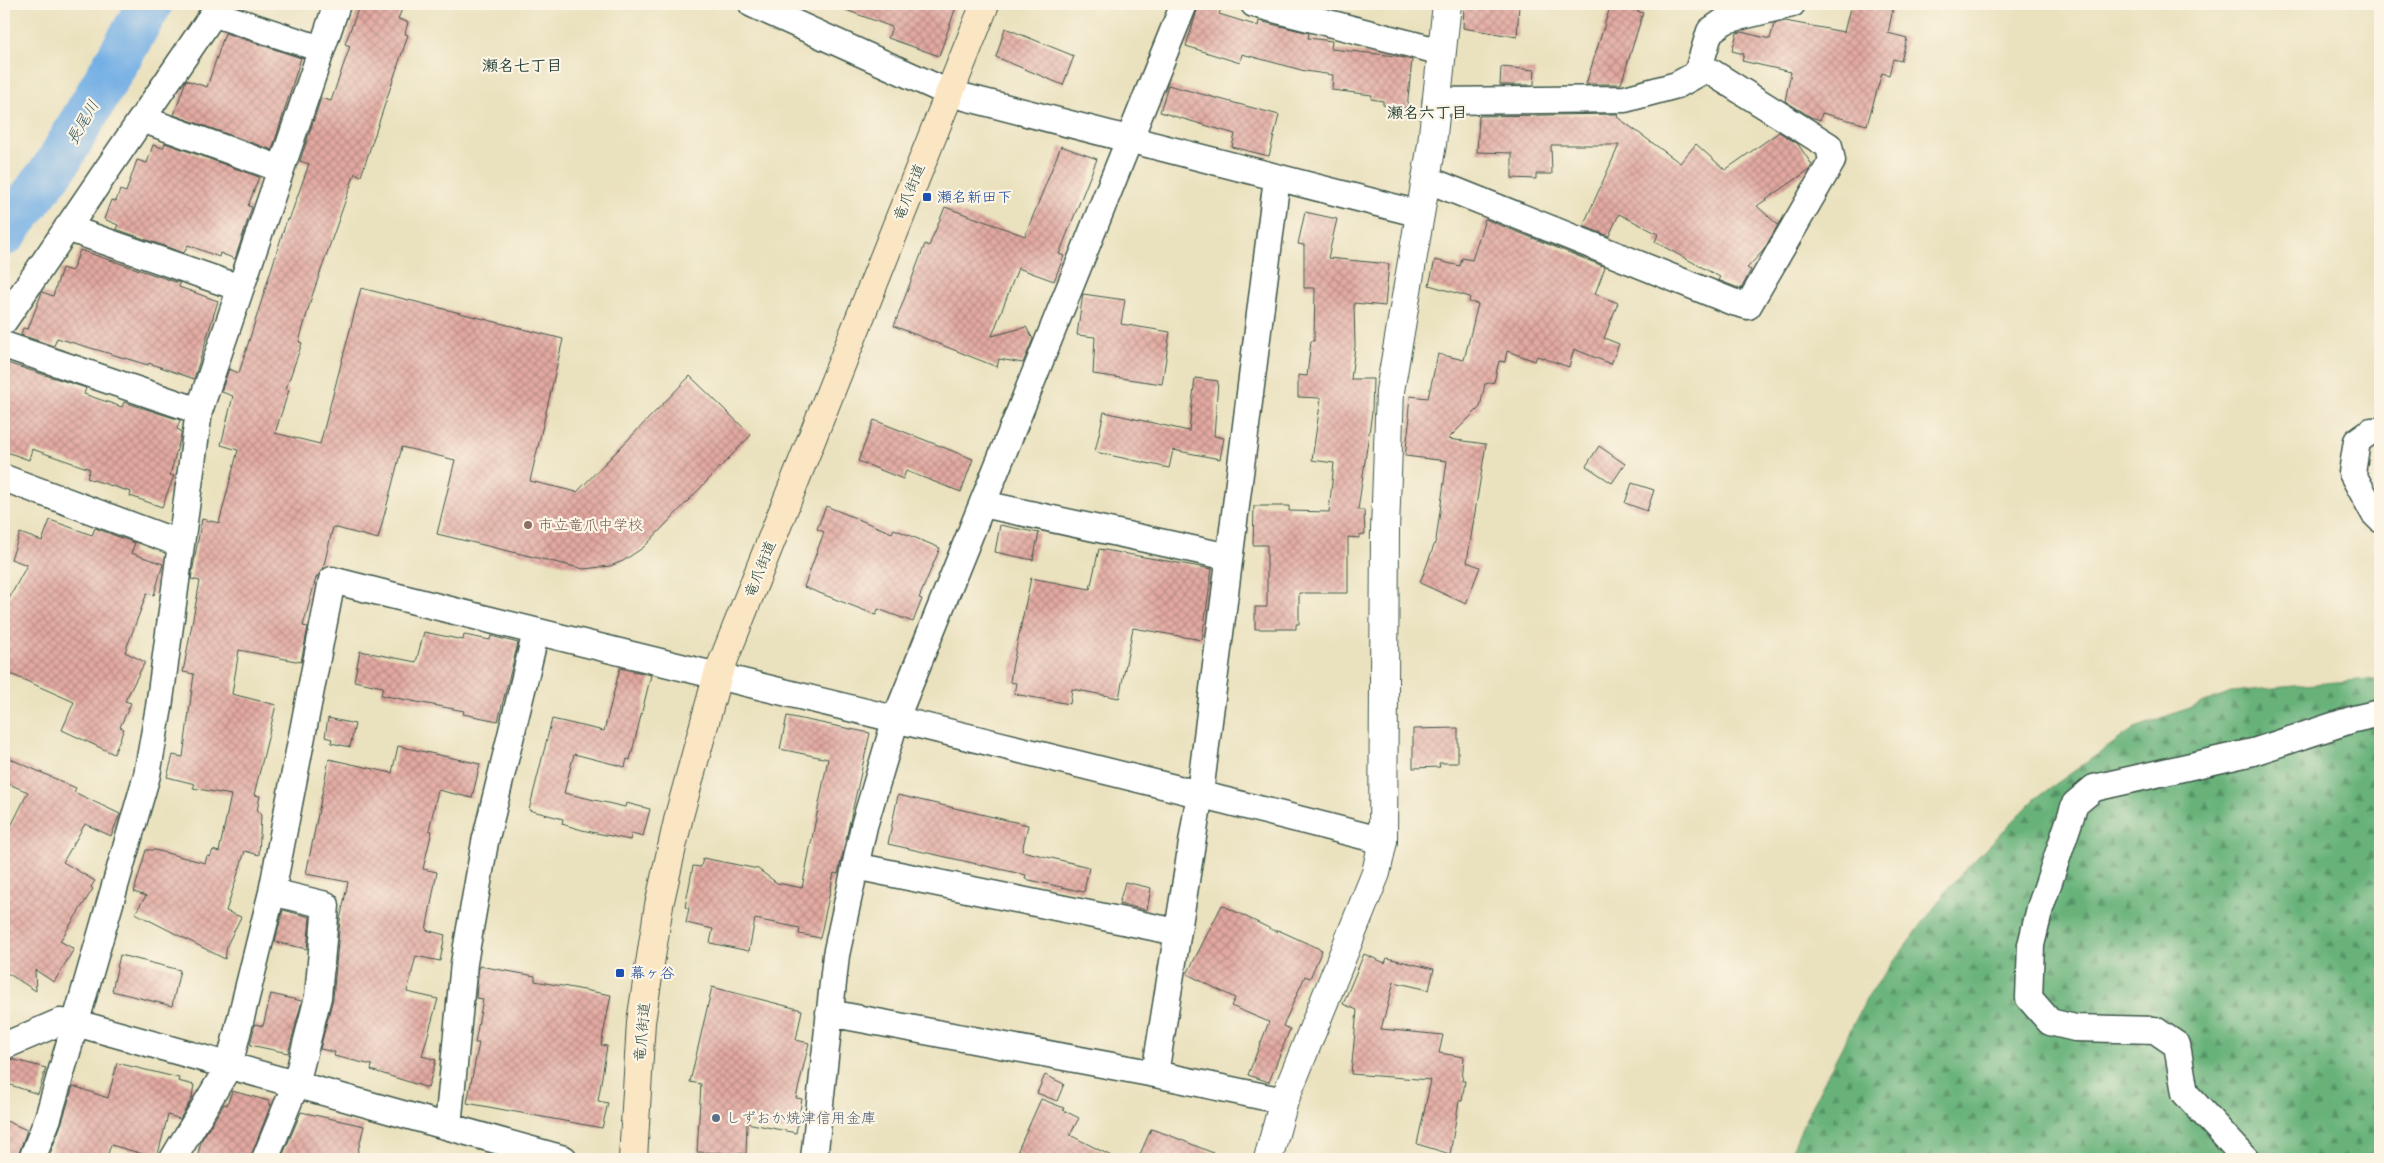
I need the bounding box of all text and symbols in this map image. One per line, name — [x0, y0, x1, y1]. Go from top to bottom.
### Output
district label: 瀬名七丁目 — [482, 57, 562, 76]
water label: 長尾川 — [63, 97, 104, 148]
district label: 瀬名六丁目 — [1387, 104, 1467, 123]
street label: 竜爪街道 — [889, 161, 930, 224]
place label: 瀬名新田下 — [937, 188, 1012, 207]
marker: 瀬名新田下 — [921, 191, 933, 203]
place label: 市立竜爪中学校 — [538, 516, 643, 535]
marker: 市立竜爪中学校 — [522, 519, 534, 531]
street label: 竜爪街道 — [740, 538, 781, 601]
place label: 幕ヶ谷 — [630, 964, 675, 983]
marker: 幕ヶ谷 — [614, 967, 626, 979]
street label: 竜爪街道 — [630, 1001, 655, 1063]
place label: しずおか焼津信用金庫 — [726, 1109, 876, 1128]
marker: しずおか焼津信用金庫 — [710, 1112, 722, 1124]

